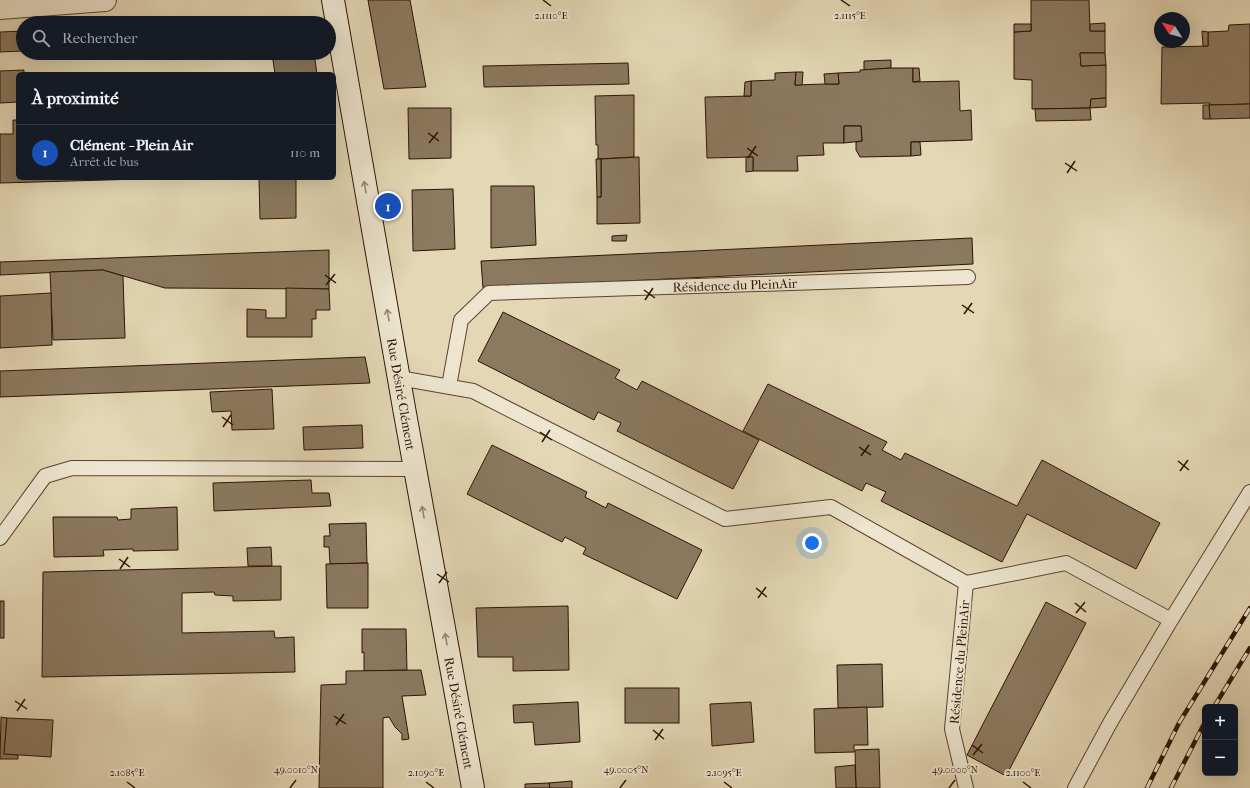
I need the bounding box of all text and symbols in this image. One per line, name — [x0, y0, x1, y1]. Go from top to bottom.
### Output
text: 2.1110°E — [535, 10, 568, 22]
text: 2.1115°E — [834, 10, 866, 22]
north arrow — [1154, 12, 1190, 48]
search box — [16, 16, 336, 60]
icon: search — [30, 27, 52, 49]
text: Rechercher — [62, 29, 137, 47]
text: À proximité — [32, 88, 119, 108]
text: Clément - Plein Air — [70, 136, 193, 154]
text: 1 — [43, 145, 47, 160]
text: 110 m — [290, 145, 320, 160]
text: Arrêt de bus — [70, 154, 138, 169]
one-way arrow — [361, 180, 369, 193]
pin: 1 — [375, 191, 401, 221]
street label: Résidence du PleinAir — [672, 276, 798, 295]
one-way arrow — [384, 308, 392, 321]
street label: Rue Désiré Clément — [384, 337, 419, 452]
one-way arrow — [418, 505, 426, 518]
your location — [802, 533, 822, 553]
street label: Résidence du PleinAir — [947, 599, 972, 725]
one-way arrow — [442, 633, 450, 646]
street label: Rue Désiré Clément — [441, 656, 476, 771]
map controls — [1202, 704, 1238, 776]
button: + — [1202, 704, 1238, 740]
button: − — [1202, 740, 1238, 776]
text: 49.0010°N — [274, 764, 319, 776]
text: 49.0005°N — [603, 764, 649, 776]
text: 49.0000°N — [932, 764, 979, 776]
text: 2.1085°E — [109, 767, 145, 779]
text: 2.1090°E — [408, 767, 444, 779]
text: 2.1095°E — [706, 767, 742, 779]
text: 2.1100°E — [1006, 767, 1040, 779]

